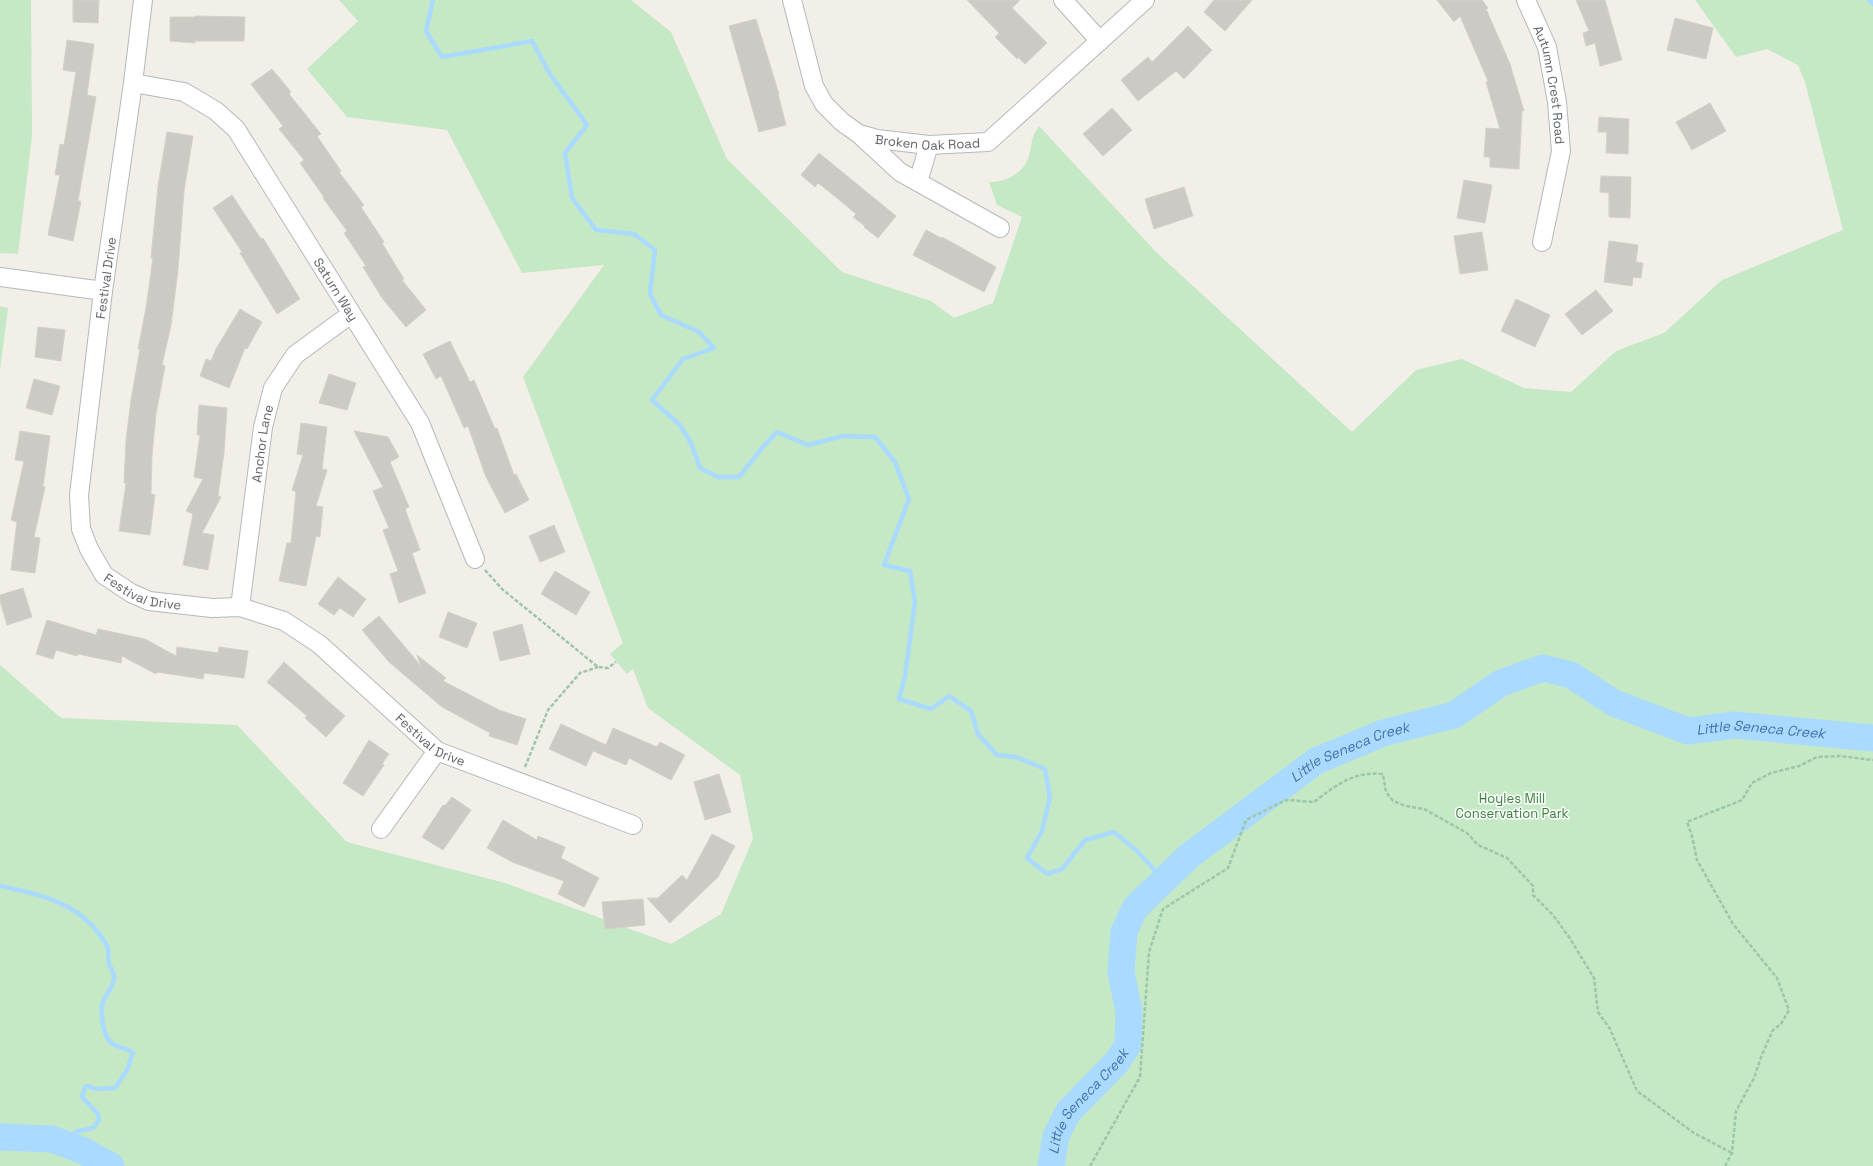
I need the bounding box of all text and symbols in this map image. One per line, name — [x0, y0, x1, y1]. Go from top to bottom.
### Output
street label: Autumn Crest Road — [1530, 22, 1569, 145]
street label: Broken Oak Road — [874, 130, 980, 154]
street label: Festival Drive — [92, 236, 120, 320]
street label: Saturn Way — [310, 254, 363, 324]
street label: Anchor Lane — [248, 403, 277, 483]
street label: Festival Drive — [101, 569, 182, 613]
street label: Festival Drive — [392, 709, 468, 769]
water label: Little Seneca Creek — [1695, 716, 1827, 743]
water label: Little Seneca Creek — [1287, 717, 1412, 786]
park label: Hoyles Mill Conservation Park — [1455, 790, 1569, 822]
water label: Little Seneca Creek — [1044, 1044, 1133, 1155]

